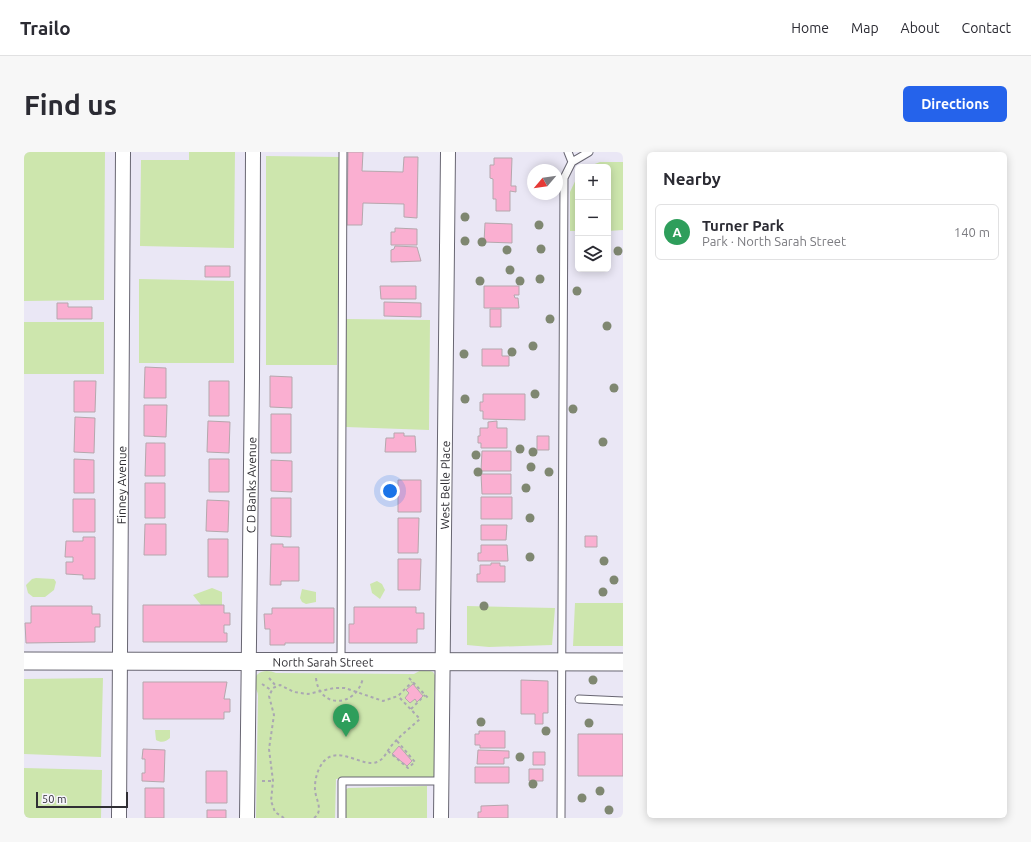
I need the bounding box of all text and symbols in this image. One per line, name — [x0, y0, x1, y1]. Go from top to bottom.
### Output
text: Trailo — [20, 17, 71, 39]
text: Home — [791, 20, 829, 36]
text: Map — [851, 20, 879, 36]
text: About — [901, 20, 940, 36]
text: Contact — [962, 20, 1011, 36]
button: Directions — [903, 86, 1007, 122]
text: Find us — [24, 89, 117, 120]
north arrow — [527, 164, 563, 200]
map controls — [575, 164, 611, 272]
button: + — [575, 164, 611, 200]
text: Nearby — [663, 169, 721, 188]
button: − — [575, 200, 611, 236]
text: Turner Park — [702, 217, 784, 234]
text: A — [672, 225, 682, 239]
text: 140 m — [954, 225, 990, 239]
text: Park · North Sarah Street — [702, 234, 846, 248]
button: layers — [575, 236, 611, 272]
street label: C D Banks Avenue — [244, 437, 258, 533]
street label: West Belle Place — [438, 441, 451, 530]
street label: Finney Avenue — [114, 446, 128, 524]
your location — [380, 481, 400, 501]
street label: North Sarah Street — [273, 655, 374, 668]
pin: A — [333, 704, 359, 737]
scale bar — [36, 790, 128, 809]
text: 50 m — [42, 793, 66, 805]

